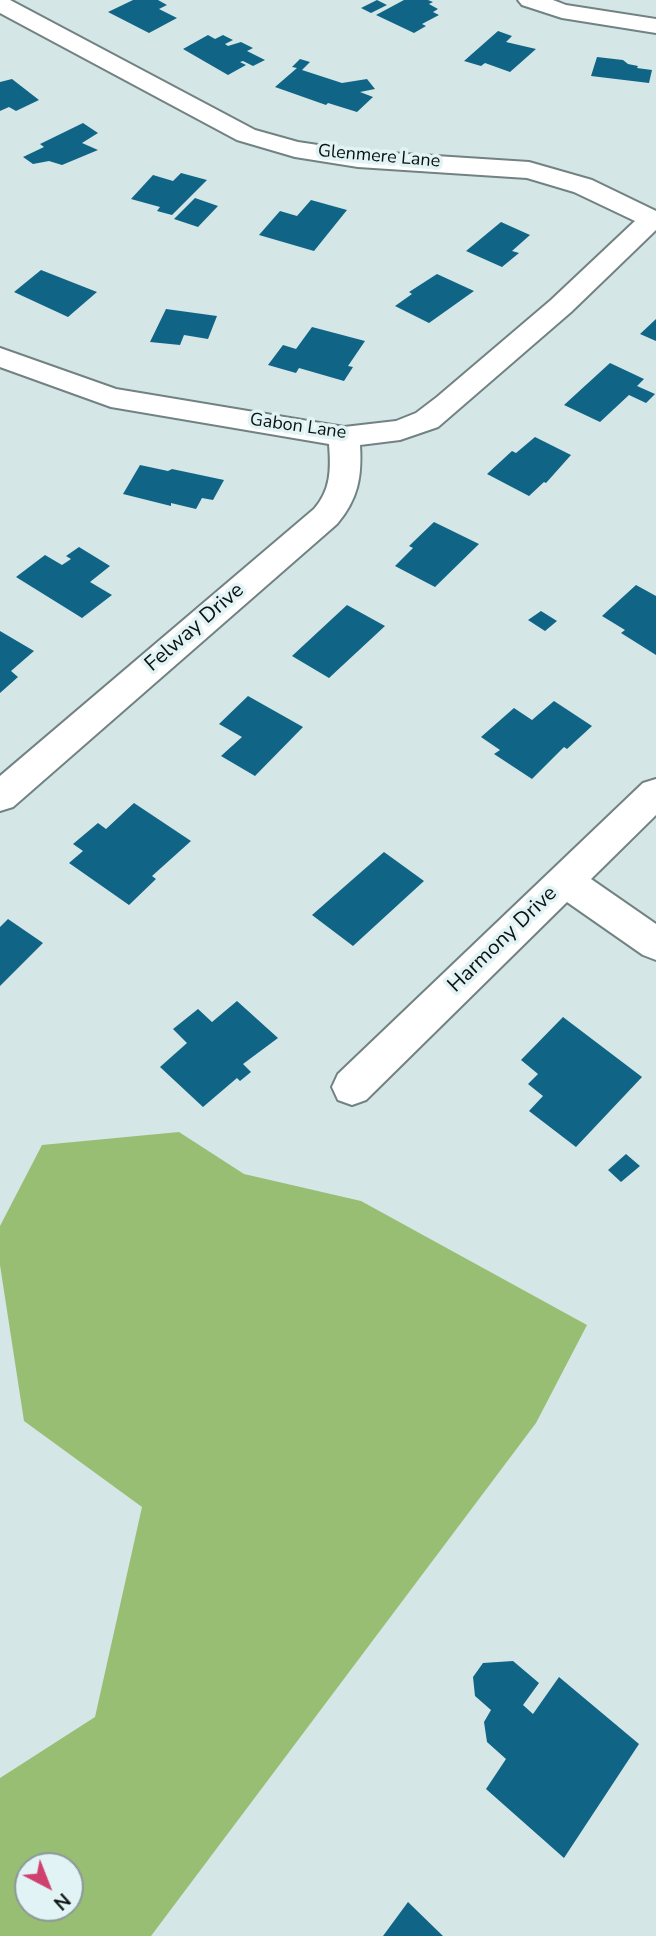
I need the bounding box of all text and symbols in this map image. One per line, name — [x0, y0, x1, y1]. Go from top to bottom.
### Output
street label: Glenmere Lane — [317, 141, 441, 173]
street label: Gabon Lane — [248, 410, 348, 444]
street label: Felway Drive — [140, 578, 250, 678]
street label: Harmony Drive — [443, 882, 563, 998]
north arrow — [14, 1852, 84, 1922]
text: N — [48, 1887, 76, 1916]

